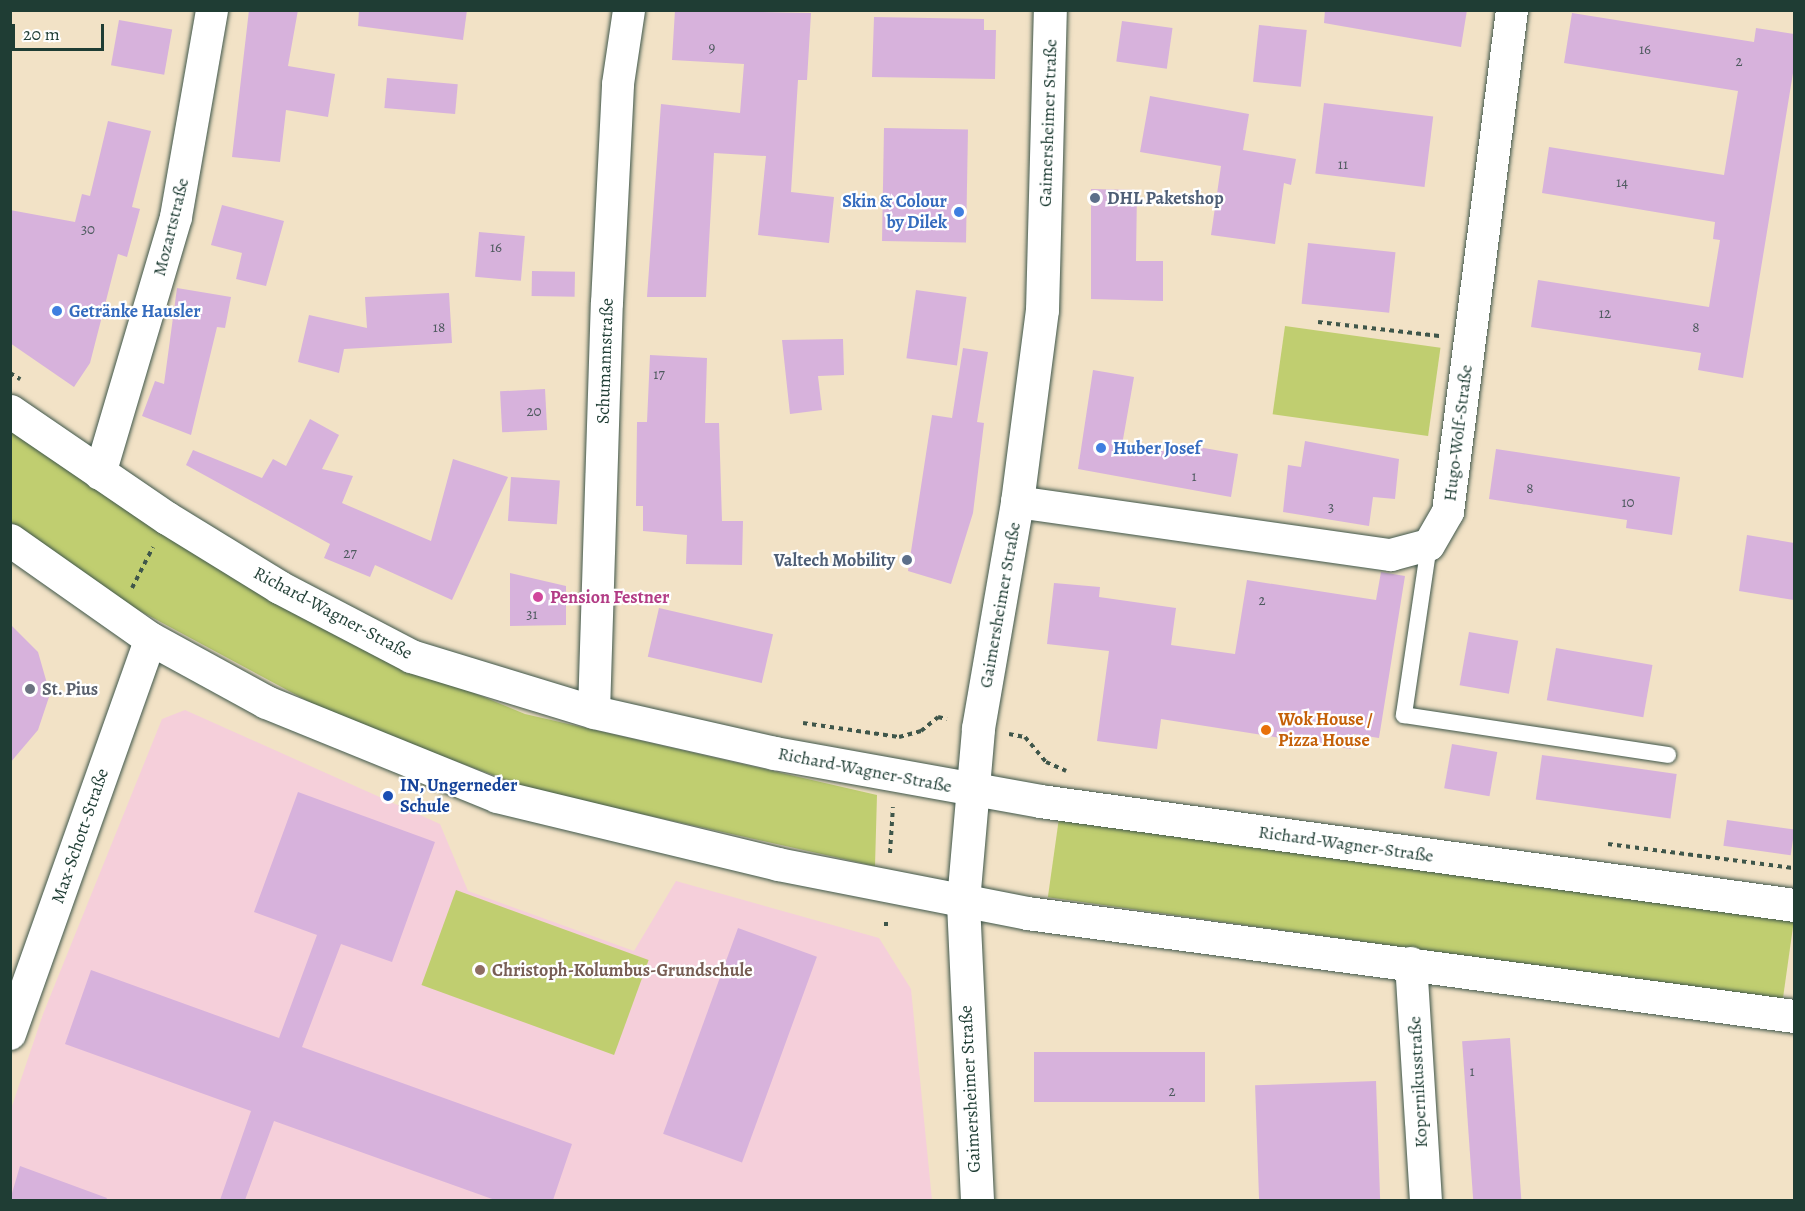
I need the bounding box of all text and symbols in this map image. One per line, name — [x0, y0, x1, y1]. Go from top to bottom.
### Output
scale bar — [15, 12, 106, 50]
text: 20 m — [23, 22, 60, 46]
house number: 9 — [709, 39, 715, 57]
street label: Gaimersheimer Straße — [1034, 39, 1062, 207]
house number: 16 — [1639, 41, 1651, 59]
house number: 2 — [1735, 53, 1743, 71]
house number: 11 — [1338, 156, 1348, 174]
house number: 14 — [1616, 174, 1628, 192]
street label: Mozartstraße — [148, 176, 194, 278]
place label: DHL Paketshop — [1107, 187, 1224, 209]
place label: Skin & Colour by Dilek — [842, 191, 947, 234]
marker: DHL Paketshop — [1088, 191, 1102, 205]
marker: Skin & Colour by Dilek — [952, 205, 966, 219]
house number: 30 — [81, 221, 95, 239]
house number: 16 — [490, 239, 502, 257]
street label: Schumannstraße — [592, 298, 618, 424]
place label: Getränke Hausler — [69, 300, 201, 322]
marker: Getränke Hausler — [50, 304, 64, 318]
house number: 12 — [1599, 305, 1611, 323]
house number: 18 — [433, 319, 445, 337]
house number: 8 — [1692, 319, 1700, 337]
street label: Hugo-Wolf-Straße — [1439, 363, 1477, 503]
house number: 17 — [653, 366, 665, 384]
house number: 20 — [526, 403, 542, 421]
place label: Huber Josef — [1113, 437, 1201, 459]
marker: Huber Josef — [1094, 441, 1108, 455]
house number: 1 — [1191, 468, 1197, 486]
house number: 8 — [1526, 480, 1534, 498]
house number: 10 — [1621, 494, 1635, 512]
house number: 3 — [1328, 499, 1334, 517]
street label: Gaimersheimer Straße — [975, 520, 1025, 690]
house number: 27 — [343, 545, 357, 563]
place label: Valtech Mobility — [774, 549, 895, 571]
marker: Valtech Mobility — [900, 553, 914, 567]
street label: Richard-Wagner-Straße — [250, 562, 416, 664]
place label: Pension Festner — [550, 586, 670, 608]
marker: Pension Festner — [531, 590, 545, 604]
house number: 2 — [1258, 592, 1266, 610]
house number: 31 — [526, 606, 538, 624]
place label: St. Pius — [42, 678, 99, 700]
marker: St. Pius — [23, 682, 37, 696]
place label: Wok House / Pizza House — [1278, 709, 1373, 752]
marker: Wok House / Pizza House — [1259, 723, 1273, 737]
street label: Richard-Wagner-Straße — [776, 743, 954, 797]
street label: Max-Schott-Straße — [47, 765, 113, 907]
place label: IN, Ungerneder Schule — [400, 775, 518, 818]
marker: IN, Ungerneder Schule — [381, 789, 395, 803]
street label: Richard-Wagner-Straße — [1257, 821, 1435, 867]
place label: Christoph-Kolumbus-Grundschule — [492, 959, 753, 981]
marker: Christoph-Kolumbus-Grundschule — [473, 963, 487, 977]
street label: Gaimersheimer Straße — [955, 1005, 985, 1173]
street label: Kopernikusstraße — [1404, 1016, 1432, 1148]
house number: 1 — [1469, 1063, 1475, 1081]
house number: 2 — [1168, 1083, 1176, 1101]

